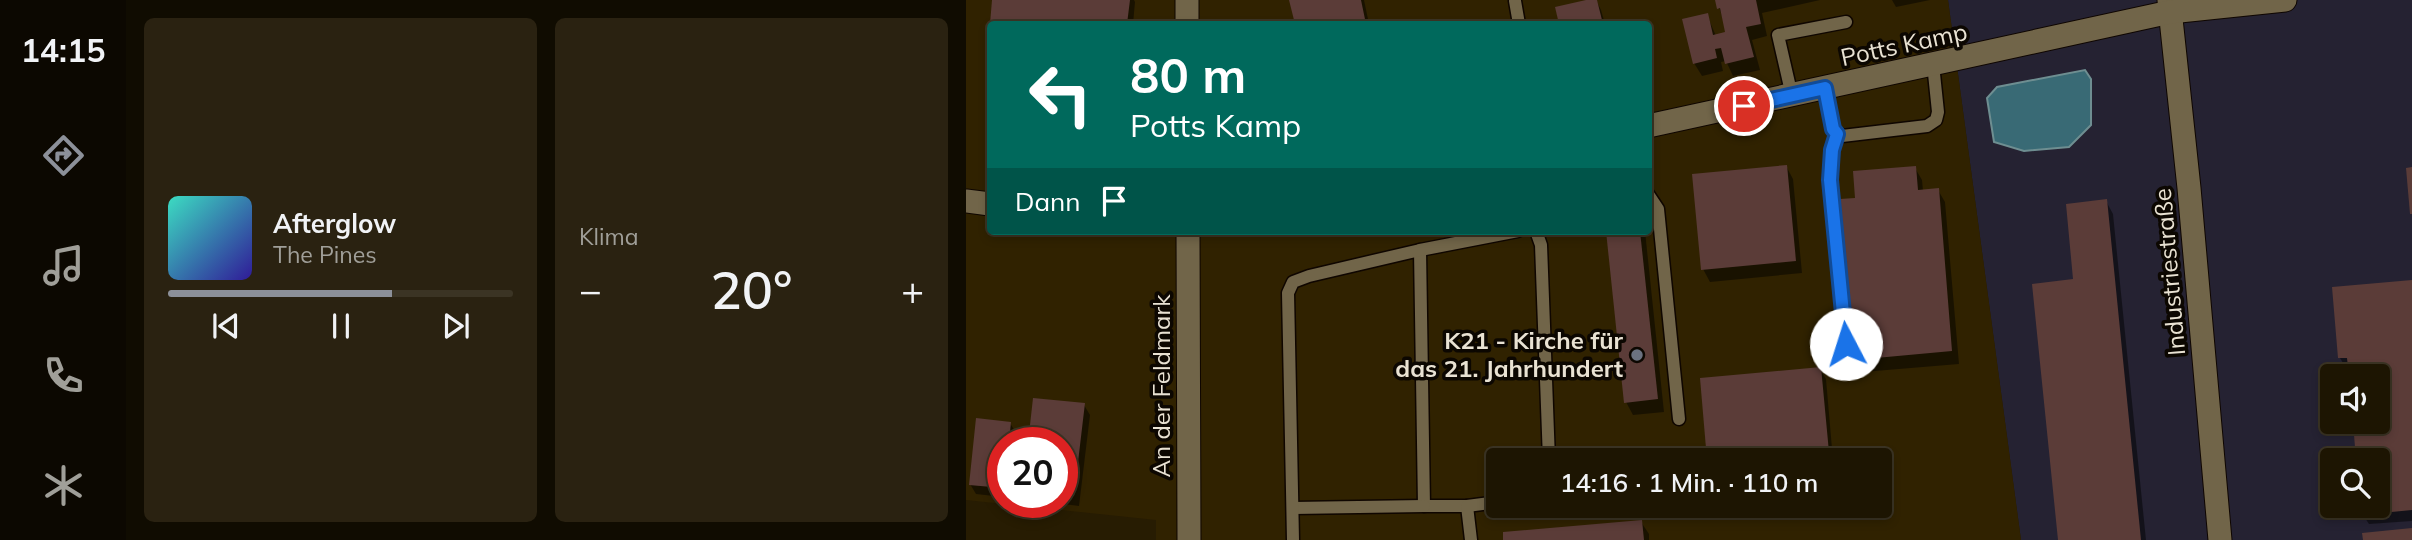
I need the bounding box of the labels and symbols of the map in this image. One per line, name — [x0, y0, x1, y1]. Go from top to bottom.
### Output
street label: Potts Kamp — [1838, 16, 1970, 72]
pin — [1714, 76, 1774, 136]
street label: Industriestraße — [2147, 187, 2191, 357]
street label: An der Feldmark — [1146, 294, 1176, 478]
position arrow — [1809, 307, 1883, 381]
place label: K21 - Kirche für das 21. Jahrhundert — [1395, 325, 1624, 383]
marker: K21 - Kirche für das 21. Jahrhundert — [1629, 347, 1645, 363]
speed limit sign: 20 — [987, 427, 1078, 518]

